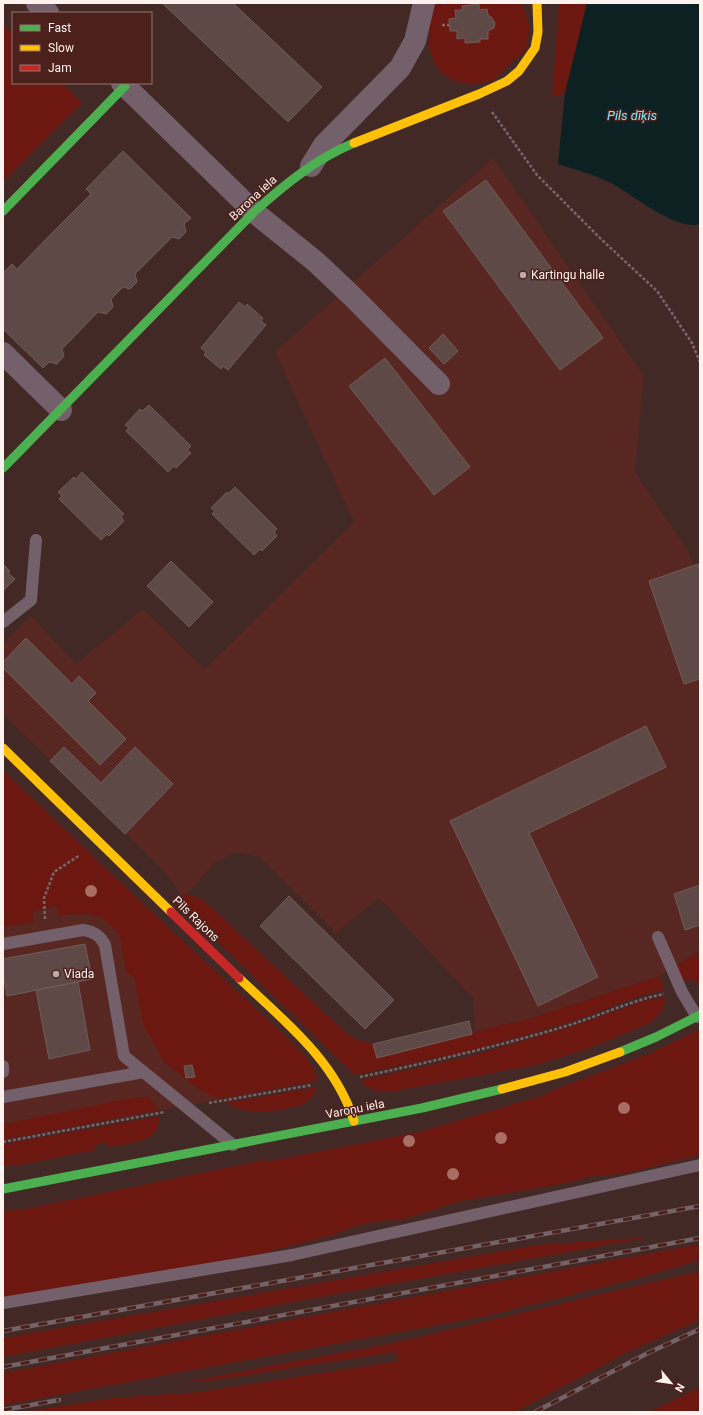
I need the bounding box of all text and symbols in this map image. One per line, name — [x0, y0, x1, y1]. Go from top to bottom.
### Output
legend — [12, 12, 152, 84]
text: Fast — [48, 21, 71, 35]
text: Slow — [48, 41, 74, 55]
text: Jam — [48, 61, 72, 75]
water label: Pils dīķis — [607, 108, 657, 124]
street label: Barona iela — [226, 173, 280, 223]
place label: Kartingu halle — [531, 268, 605, 282]
marker: Kartingu halle — [518, 270, 528, 280]
street label: Pils Rajons — [170, 893, 222, 945]
place label: Viada — [64, 967, 94, 981]
marker: Viada — [51, 969, 61, 979]
street label: Varoņu iela — [324, 1096, 386, 1123]
north arrow — [651, 1363, 691, 1403]
text: N — [672, 1381, 687, 1394]

